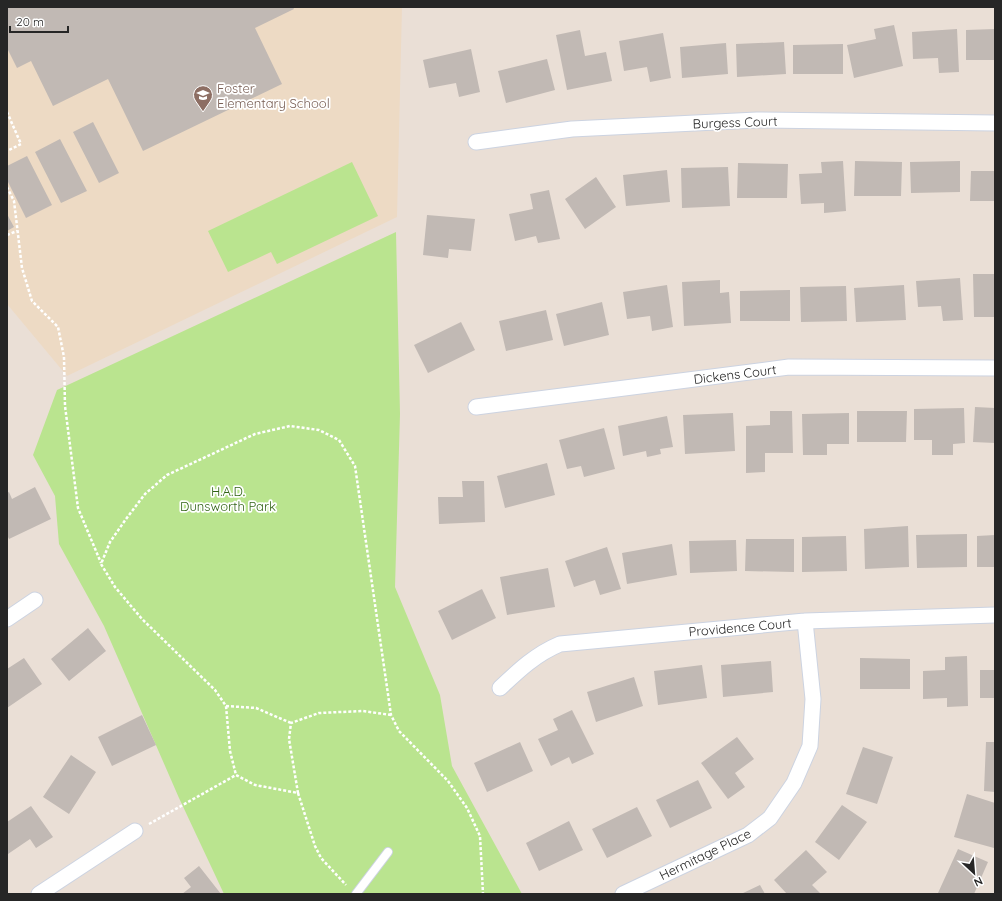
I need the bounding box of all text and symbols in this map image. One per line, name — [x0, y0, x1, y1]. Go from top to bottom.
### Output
scale bar — [10, 8, 68, 34]
text: 20 m — [16, 14, 44, 29]
place label: Foster Elementary School — [217, 80, 330, 111]
school or university icon: Foster Elementary School — [192, 84, 214, 112]
street label: Burgess Court — [692, 113, 778, 131]
street label: Dickens Court — [693, 361, 777, 387]
park label: H.A.D. Dunsworth Park — [180, 483, 276, 514]
street label: Providence Court — [688, 615, 792, 639]
street label: Hermitage Place — [657, 825, 753, 883]
north arrow — [954, 853, 994, 893]
text: N — [972, 874, 985, 890]

